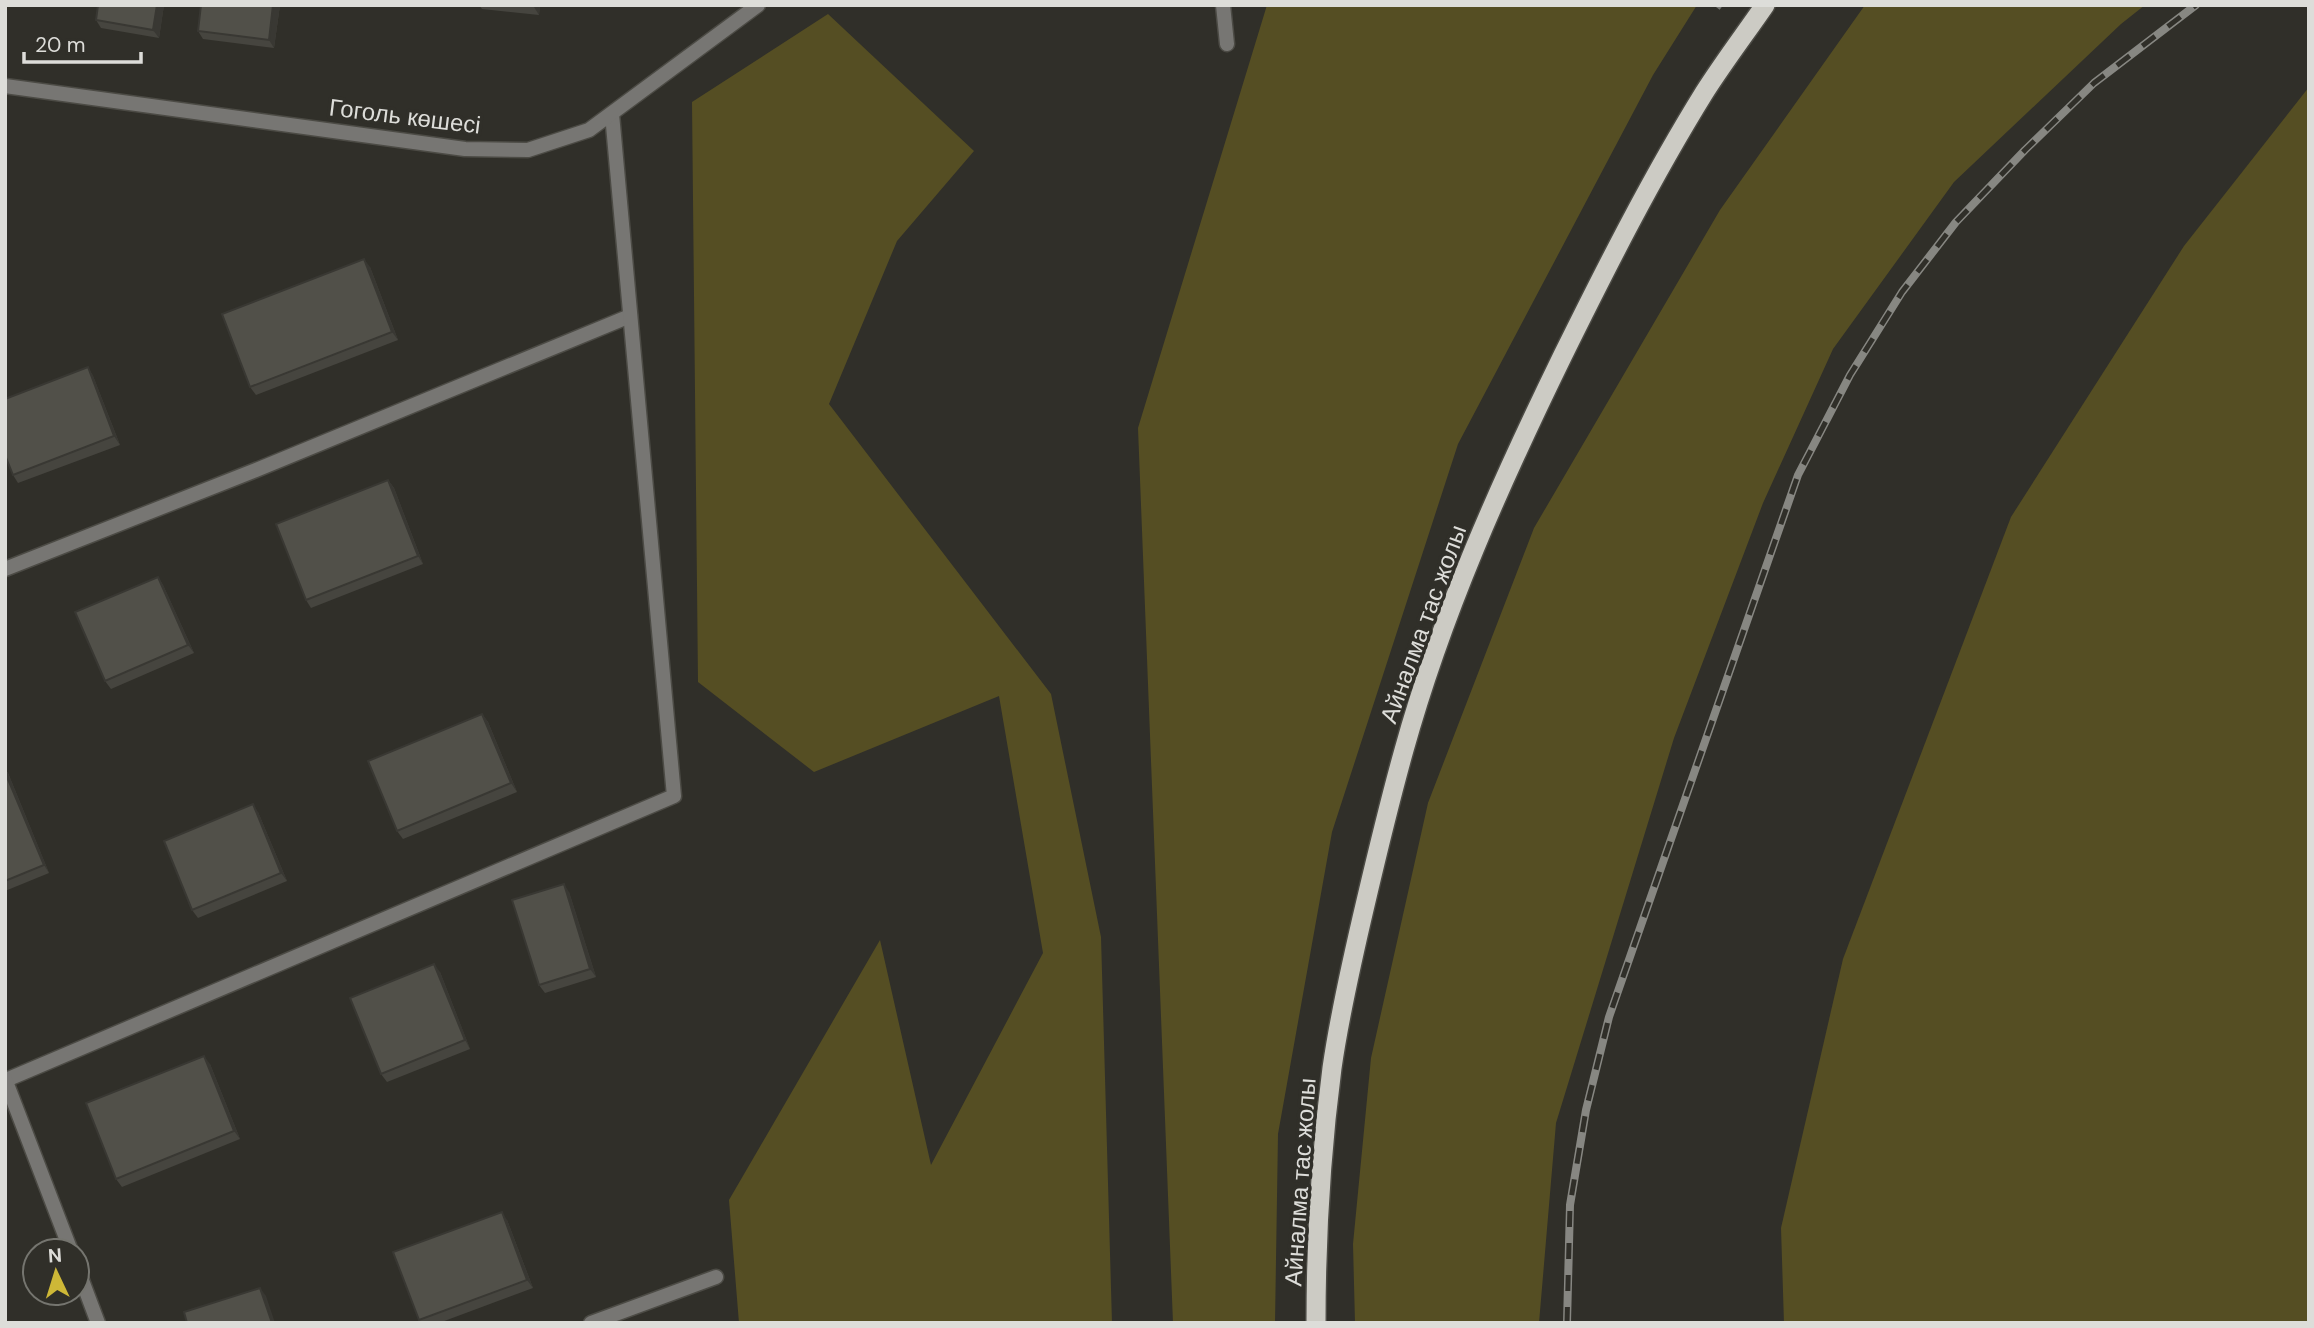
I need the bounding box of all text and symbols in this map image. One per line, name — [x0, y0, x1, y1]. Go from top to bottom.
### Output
scale bar — [24, 21, 142, 65]
text: 20 m — [35, 31, 86, 59]
street label: Гоголь көшесі — [327, 91, 483, 141]
street label: Айналма тас жолы — [1373, 521, 1473, 727]
street label: Айналма тас жолы — [1277, 1077, 1323, 1287]
north arrow — [21, 1237, 91, 1307]
text: N — [47, 1243, 63, 1268]

